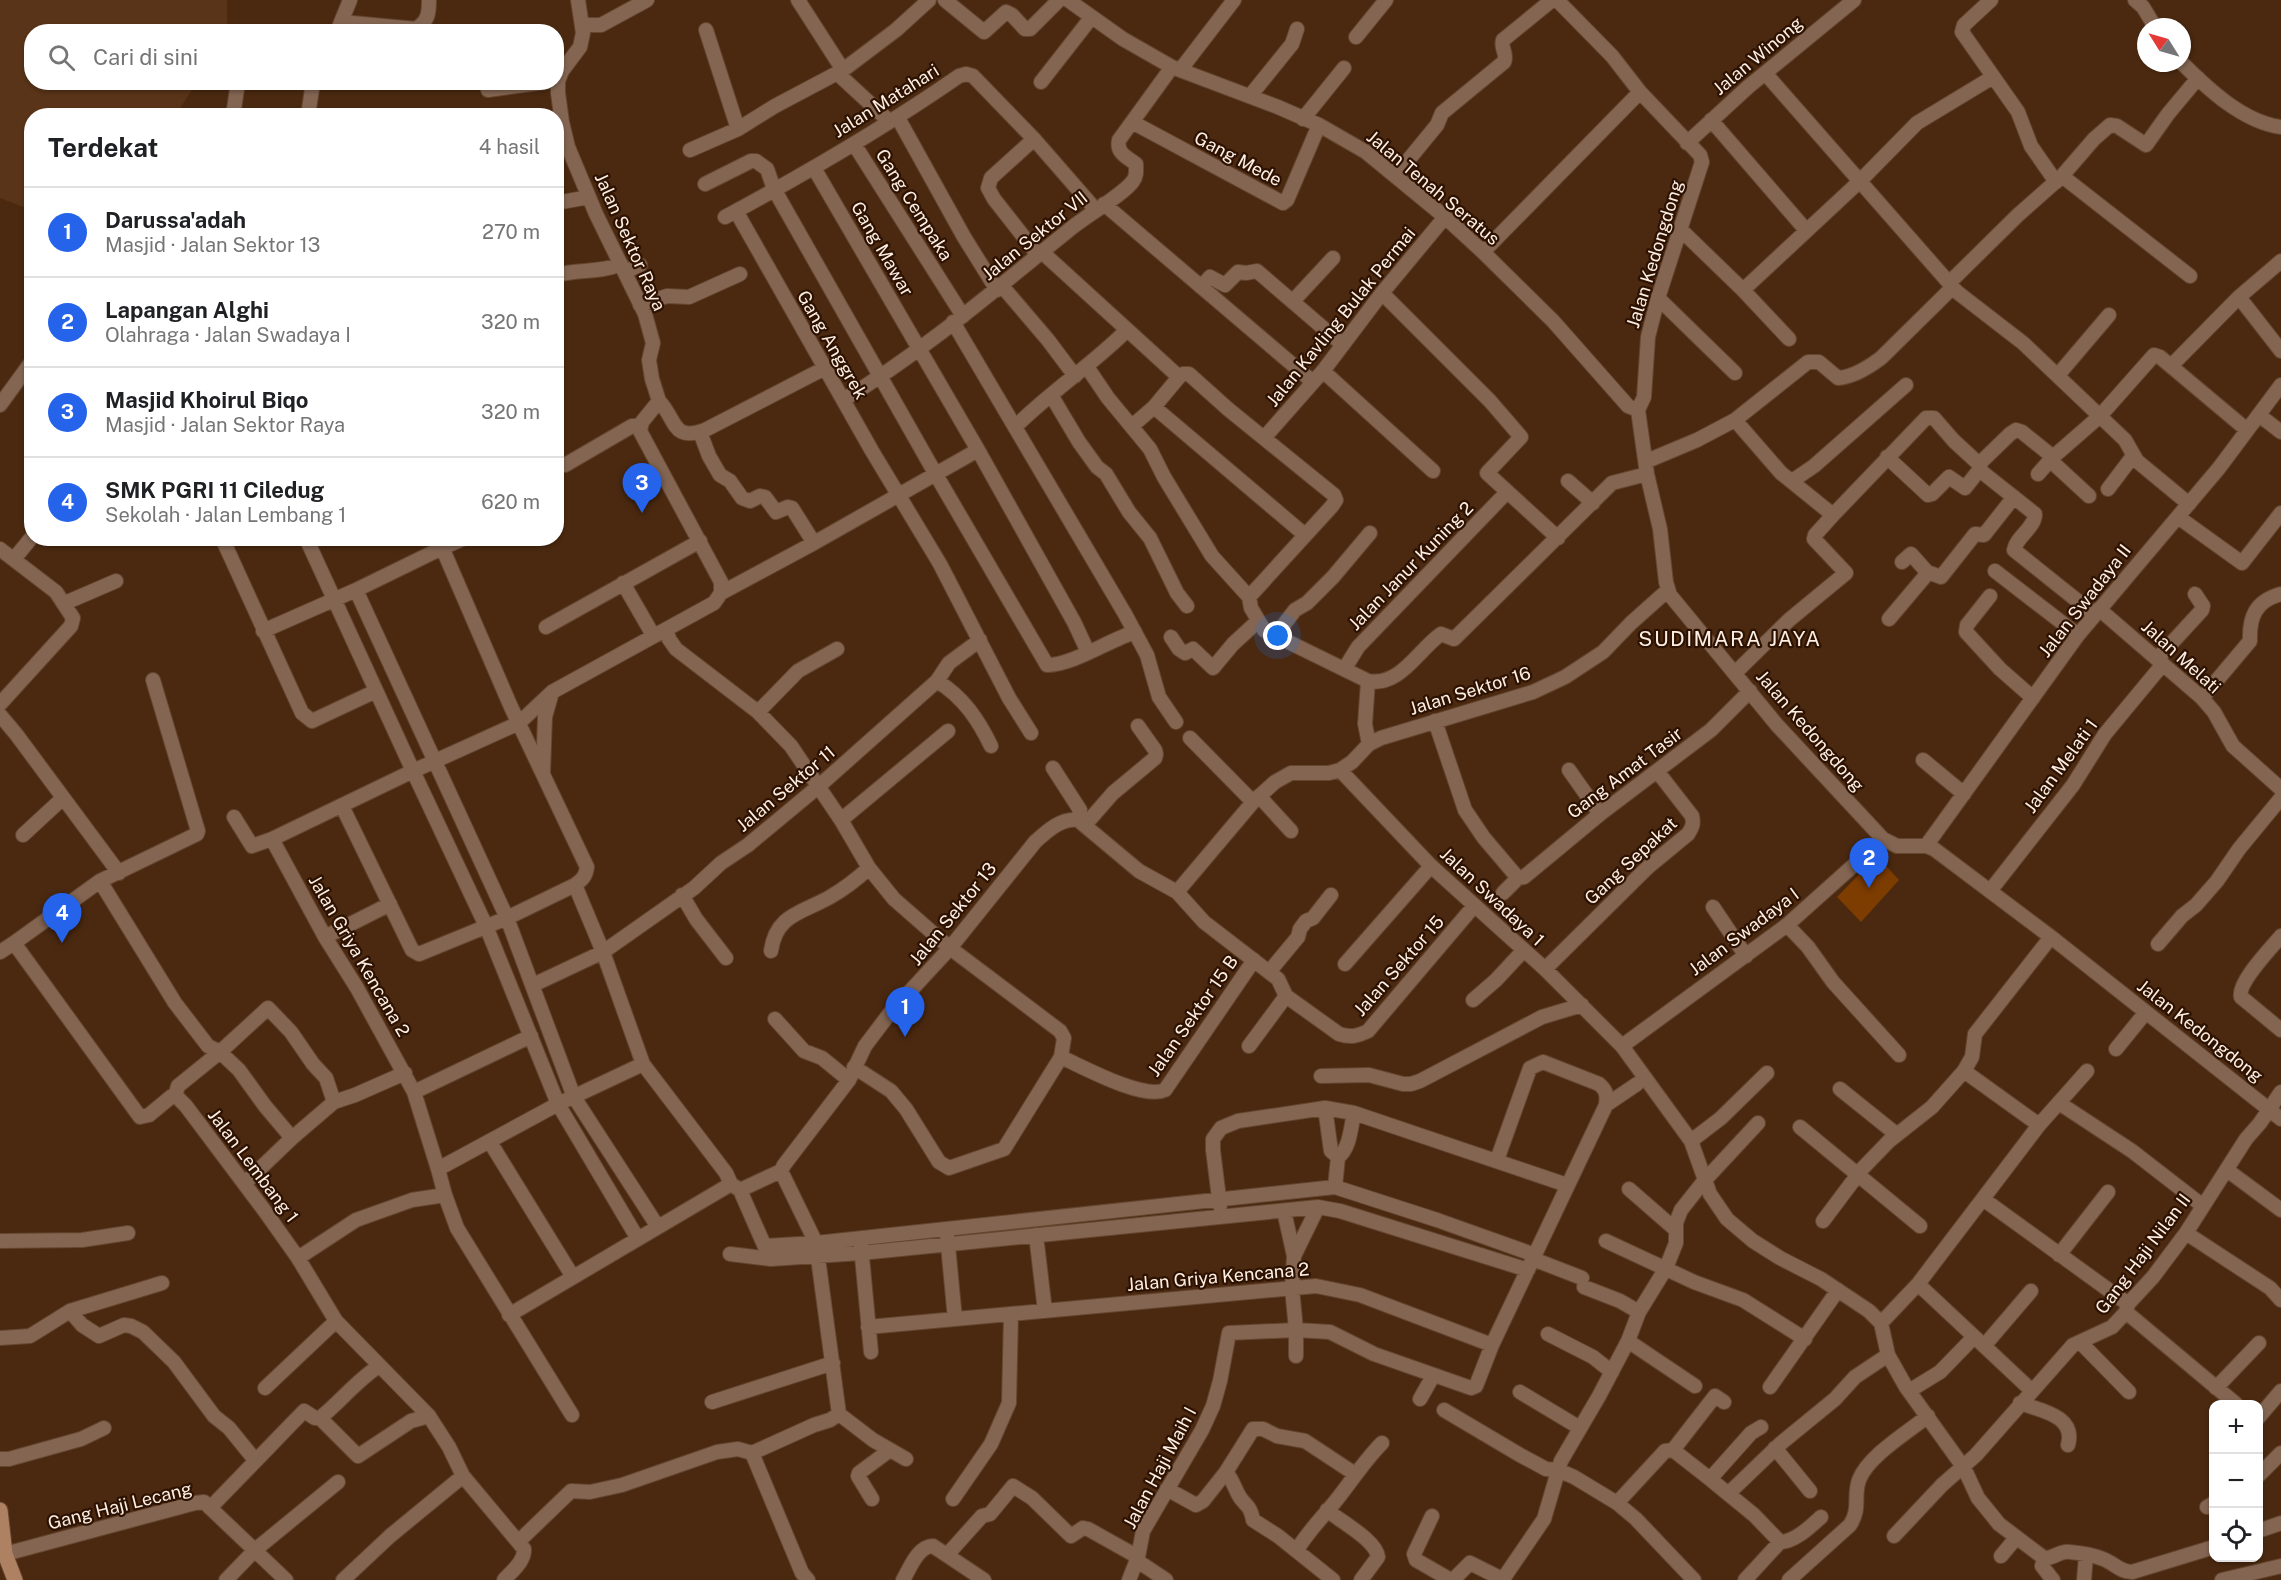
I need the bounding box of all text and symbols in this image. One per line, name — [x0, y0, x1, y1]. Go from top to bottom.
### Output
street label: Jalan Winong — [1709, 12, 1807, 99]
north arrow — [2137, 18, 2191, 72]
search box — [24, 24, 564, 90]
icon: search — [45, 41, 78, 74]
text: Cari di sini — [93, 44, 198, 70]
street label: Jalan Matahari — [829, 60, 943, 142]
street label: Jalan Tenah Seratus — [1363, 126, 1504, 249]
street label: Gang Mede — [1191, 127, 1286, 190]
text: Terdekat — [48, 132, 158, 163]
text: 4 hasil — [479, 135, 540, 159]
street label: Gang Cempaka — [872, 145, 957, 264]
street label: Jalan Sektor Raya — [591, 170, 670, 314]
street label: Jalan Kedongdong — [1622, 177, 1687, 330]
street label: Jalan Sektor VII — [978, 187, 1092, 284]
street label: Gang Mawar — [847, 198, 918, 300]
text: Darussa'adah — [105, 207, 246, 233]
text: 1 — [63, 220, 72, 244]
text: 270 m — [482, 220, 540, 244]
street label: Jalan Kavling Bulak Permai — [1262, 223, 1419, 411]
text: Masjid · Jalan Sektor 13 — [105, 233, 320, 257]
street label: Gang Anggrek — [793, 287, 872, 403]
text: Lapangan Alghi — [105, 297, 269, 323]
text: 2 — [61, 310, 74, 334]
text: 320 m — [481, 310, 540, 334]
text: Olahraga · Jalan Swadaya I — [105, 323, 351, 347]
text: Masjid Khoirul Biqo — [105, 387, 309, 413]
text: 3 — [61, 400, 74, 424]
text: 320 m — [481, 400, 540, 424]
text: Masjid · Jalan Sektor Raya — [105, 413, 345, 437]
pin: 3 — [622, 464, 662, 513]
text: SMK PGRI 11 Ciledug — [105, 477, 324, 503]
text: 4 — [61, 490, 74, 514]
text: 620 m — [481, 490, 540, 514]
street label: Jalan Janur Kuning 2 — [1344, 497, 1477, 634]
text: Sekolah · Jalan Lembang 1 — [105, 503, 346, 527]
street label: Jalan Swadaya II — [2034, 540, 2135, 661]
street label: Jalan Melati — [2137, 616, 2225, 698]
your location — [1263, 621, 1292, 650]
district label: SUDIMARA JAYA — [1638, 626, 1822, 651]
street label: Jalan Sektor 16 — [1407, 662, 1533, 719]
street label: Jalan Kedongdong — [1752, 666, 1869, 796]
street label: Jalan Melati 1 — [2019, 715, 2102, 817]
street label: Gang Amat Tasir — [1563, 723, 1686, 823]
street label: Jalan Sektor 11 — [732, 741, 839, 836]
street label: Gang Sepakat — [1580, 813, 1681, 909]
pin: 2 — [1850, 838, 1888, 888]
street label: Jalan Swadaya 1 — [1436, 843, 1549, 950]
street label: Jalan Sektor 13 — [905, 858, 1000, 969]
street label: Jalan Griya Kencana 2 — [305, 871, 414, 1040]
street label: Jalan Swadaya I — [1685, 883, 1803, 980]
pin: 4 — [42, 894, 82, 943]
street label: Jalan Sektor 15 — [1349, 911, 1448, 1020]
street label: Jalan Sektor 15 B — [1143, 951, 1242, 1080]
street label: Jalan Kedongdong — [2133, 975, 2267, 1086]
pin: 1 — [886, 988, 924, 1037]
street label: Jalan Lembang 1 — [204, 1105, 303, 1227]
street label: Gang Haji Nilan II — [2091, 1190, 2195, 1318]
street label: Jalan Griya Kencana 2 — [1126, 1258, 1310, 1295]
map controls — [2209, 1400, 2263, 1562]
button: + — [2209, 1400, 2263, 1454]
street label: Jalan Haji Maih I — [1119, 1403, 1200, 1532]
button: − — [2209, 1454, 2263, 1508]
street label: Gang Haji Lecang — [46, 1477, 194, 1534]
button: locate — [2209, 1508, 2263, 1562]

